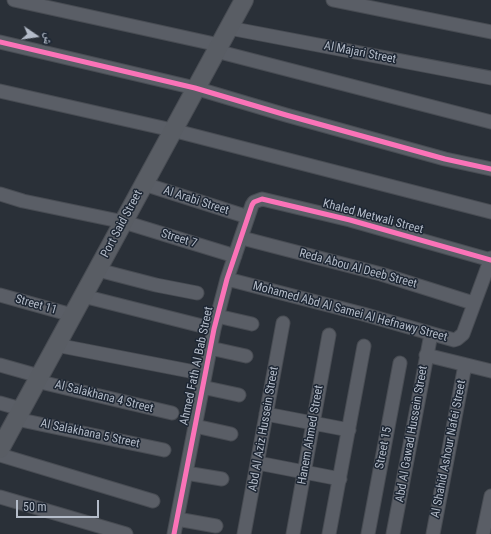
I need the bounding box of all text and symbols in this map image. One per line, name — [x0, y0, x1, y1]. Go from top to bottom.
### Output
north arrow — [16, 16, 56, 56]
text: ش — [41, 32, 56, 46]
street label: Al Majari Street — [323, 39, 397, 67]
street label: Al Arabi Street — [161, 184, 231, 218]
street label: Port Said Street — [98, 188, 146, 260]
street label: Khaled Metwali Street — [321, 197, 425, 237]
street label: Street 7 — [159, 227, 199, 251]
street label: Reda Abou Al Deeb Street — [298, 246, 418, 292]
street label: Mohamed Abd Al Samei Al Hefnawy Street — [251, 279, 449, 345]
street label: Street 11 — [13, 292, 59, 318]
street label: Ahmed Fath Al Bab Street — [177, 305, 217, 427]
street label: Abd Al Gawad Hussein Street — [393, 365, 431, 503]
street label: Abd Al Aziz Hussein Street — [246, 366, 282, 492]
street label: Al Salakhana 4 Street — [53, 378, 155, 416]
street label: Al Shahid Ashour Nafei Street — [429, 379, 469, 519]
street label: Hanem Ahmed Street — [295, 384, 327, 486]
street label: Al Salakhana 5 Street — [39, 416, 141, 452]
street label: Street 15 — [373, 426, 395, 470]
scale bar — [18, 492, 101, 518]
text: 50 m — [23, 500, 47, 514]

